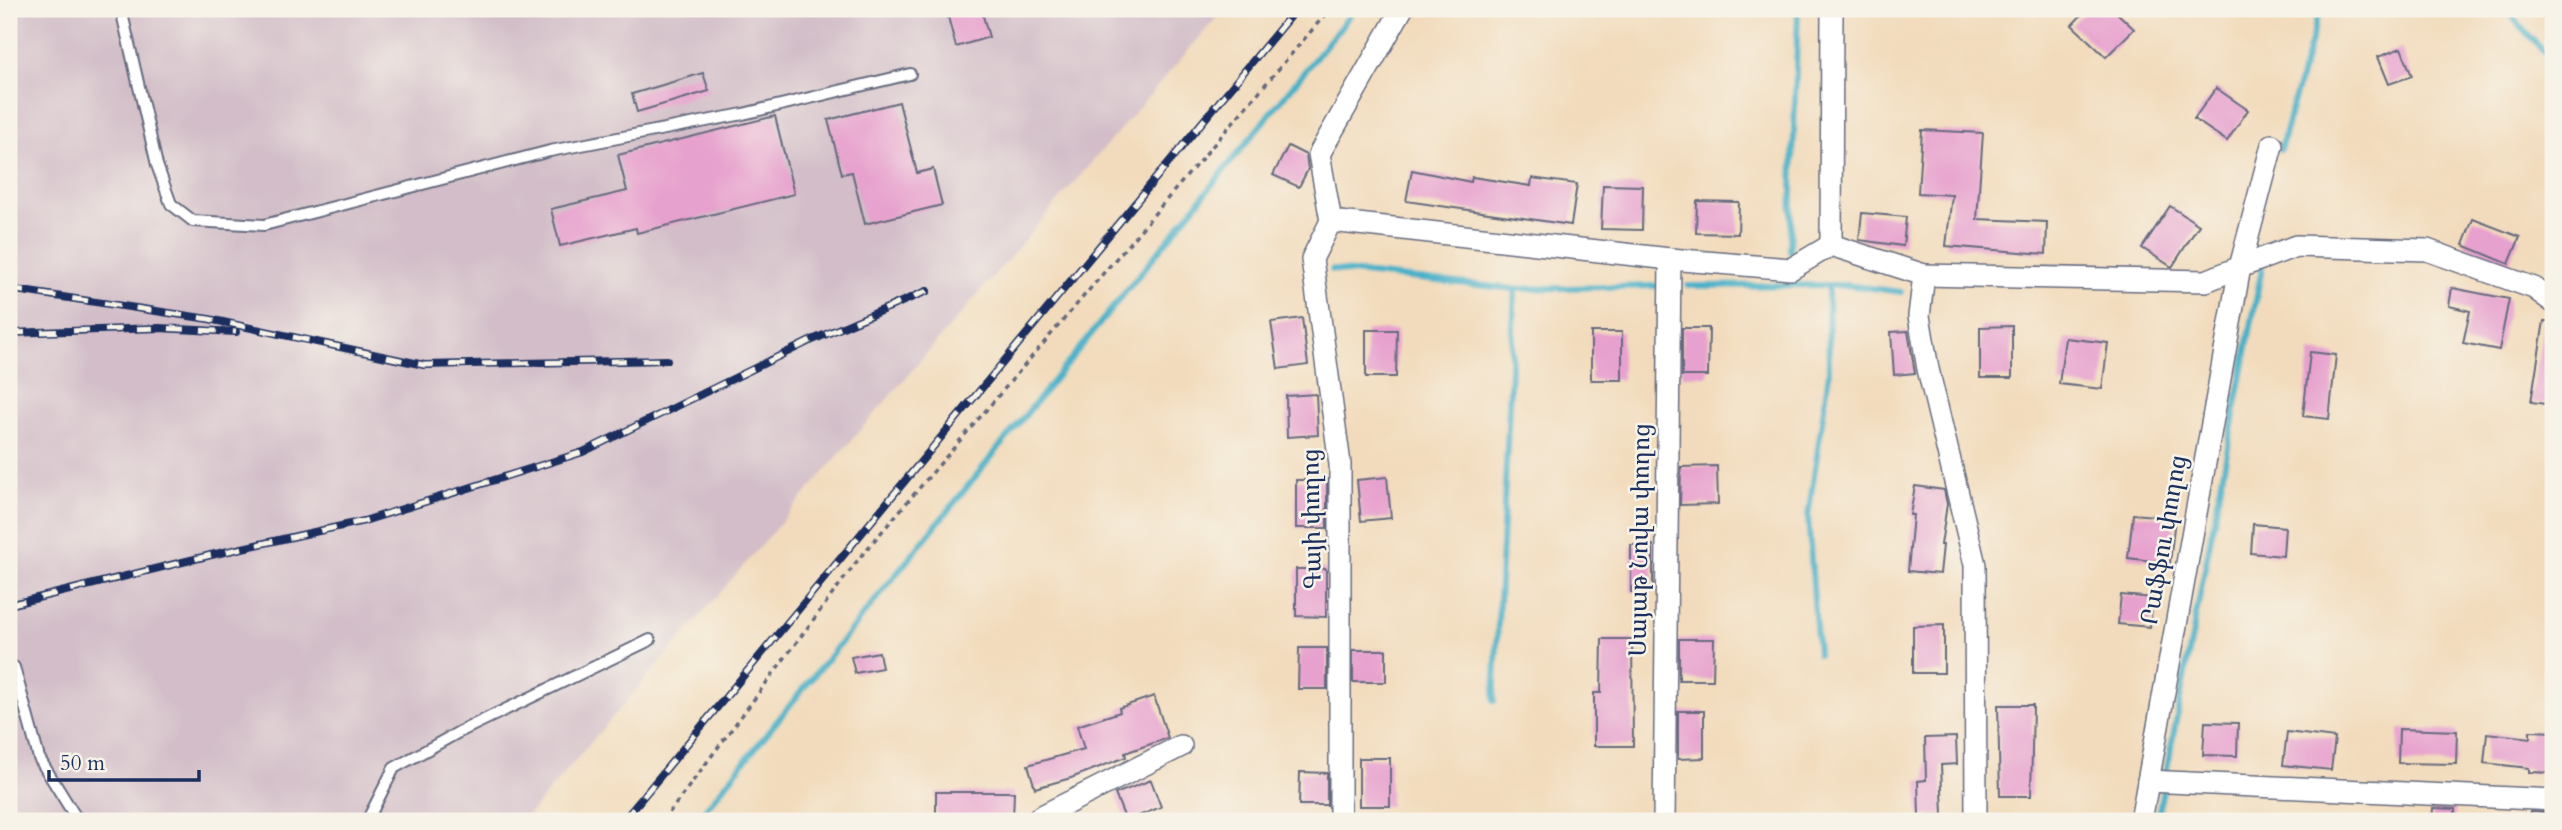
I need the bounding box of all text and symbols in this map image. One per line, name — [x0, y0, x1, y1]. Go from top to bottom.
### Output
street label: Սայաթ Նովա փողոց — [1621, 423, 1659, 657]
street label: Գայի փողոց — [1294, 448, 1330, 590]
street label: Րաֆֆու փողոց — [2133, 452, 2195, 628]
scale bar — [49, 739, 200, 783]
text: 50 m — [60, 749, 105, 778]

